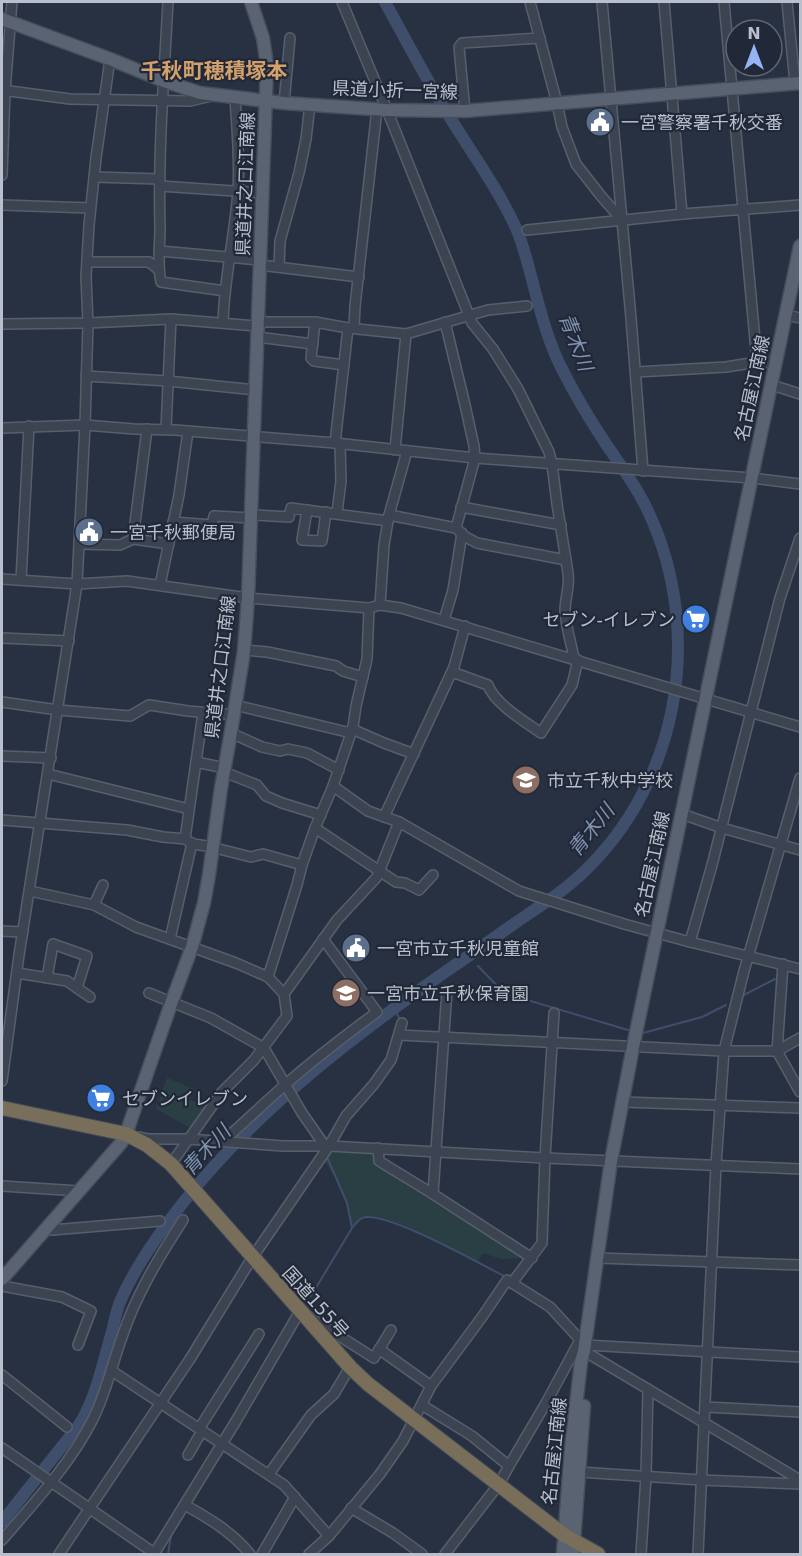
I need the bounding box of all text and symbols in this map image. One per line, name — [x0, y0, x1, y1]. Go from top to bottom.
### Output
north arrow — [724, 18, 784, 78]
text: N — [747, 24, 761, 43]
district label: 千秋町穂積塚本 — [141, 59, 288, 83]
street label: 県道小折一宮線 — [332, 77, 458, 103]
public building icon: 一宮警察署千秋交番 — [584, 106, 616, 138]
street label: 県道井之口江南線 — [232, 112, 258, 256]
place label: 一宮警察署千秋交番 — [621, 112, 783, 133]
water label: 青木川 — [554, 310, 599, 376]
street label: 名古屋江南線 — [731, 333, 773, 443]
public building icon: 一宮千秋郵便局 — [73, 516, 105, 548]
place label: 一宮千秋郵便局 — [110, 522, 236, 543]
street label: 県道井之口江南線 — [201, 594, 239, 740]
supermarket icon: セブン-イレブン — [680, 603, 712, 635]
place label: セブン-イレブン — [543, 609, 675, 630]
school or university icon: 市立千秋中学校 — [510, 764, 542, 796]
place label: 市立千秋中学校 — [547, 770, 673, 791]
water label: 青木川 — [563, 798, 620, 861]
street label: 名古屋江南線 — [631, 809, 673, 919]
public building icon: 一宮市立千秋児童館 — [340, 932, 372, 964]
place label: 一宮市立千秋児童館 — [377, 938, 539, 959]
school or university icon: 一宮市立千秋保育園 — [330, 977, 362, 1009]
place label: 一宮市立千秋保育園 — [367, 983, 529, 1004]
supermarket icon: セブンイレブン — [85, 1082, 117, 1114]
place label: セブンイレブン — [122, 1088, 248, 1109]
water label: 青木川 — [177, 1118, 237, 1180]
street label: 国道155号 — [279, 1262, 353, 1342]
street label: 名古屋江南線 — [538, 1396, 570, 1506]

